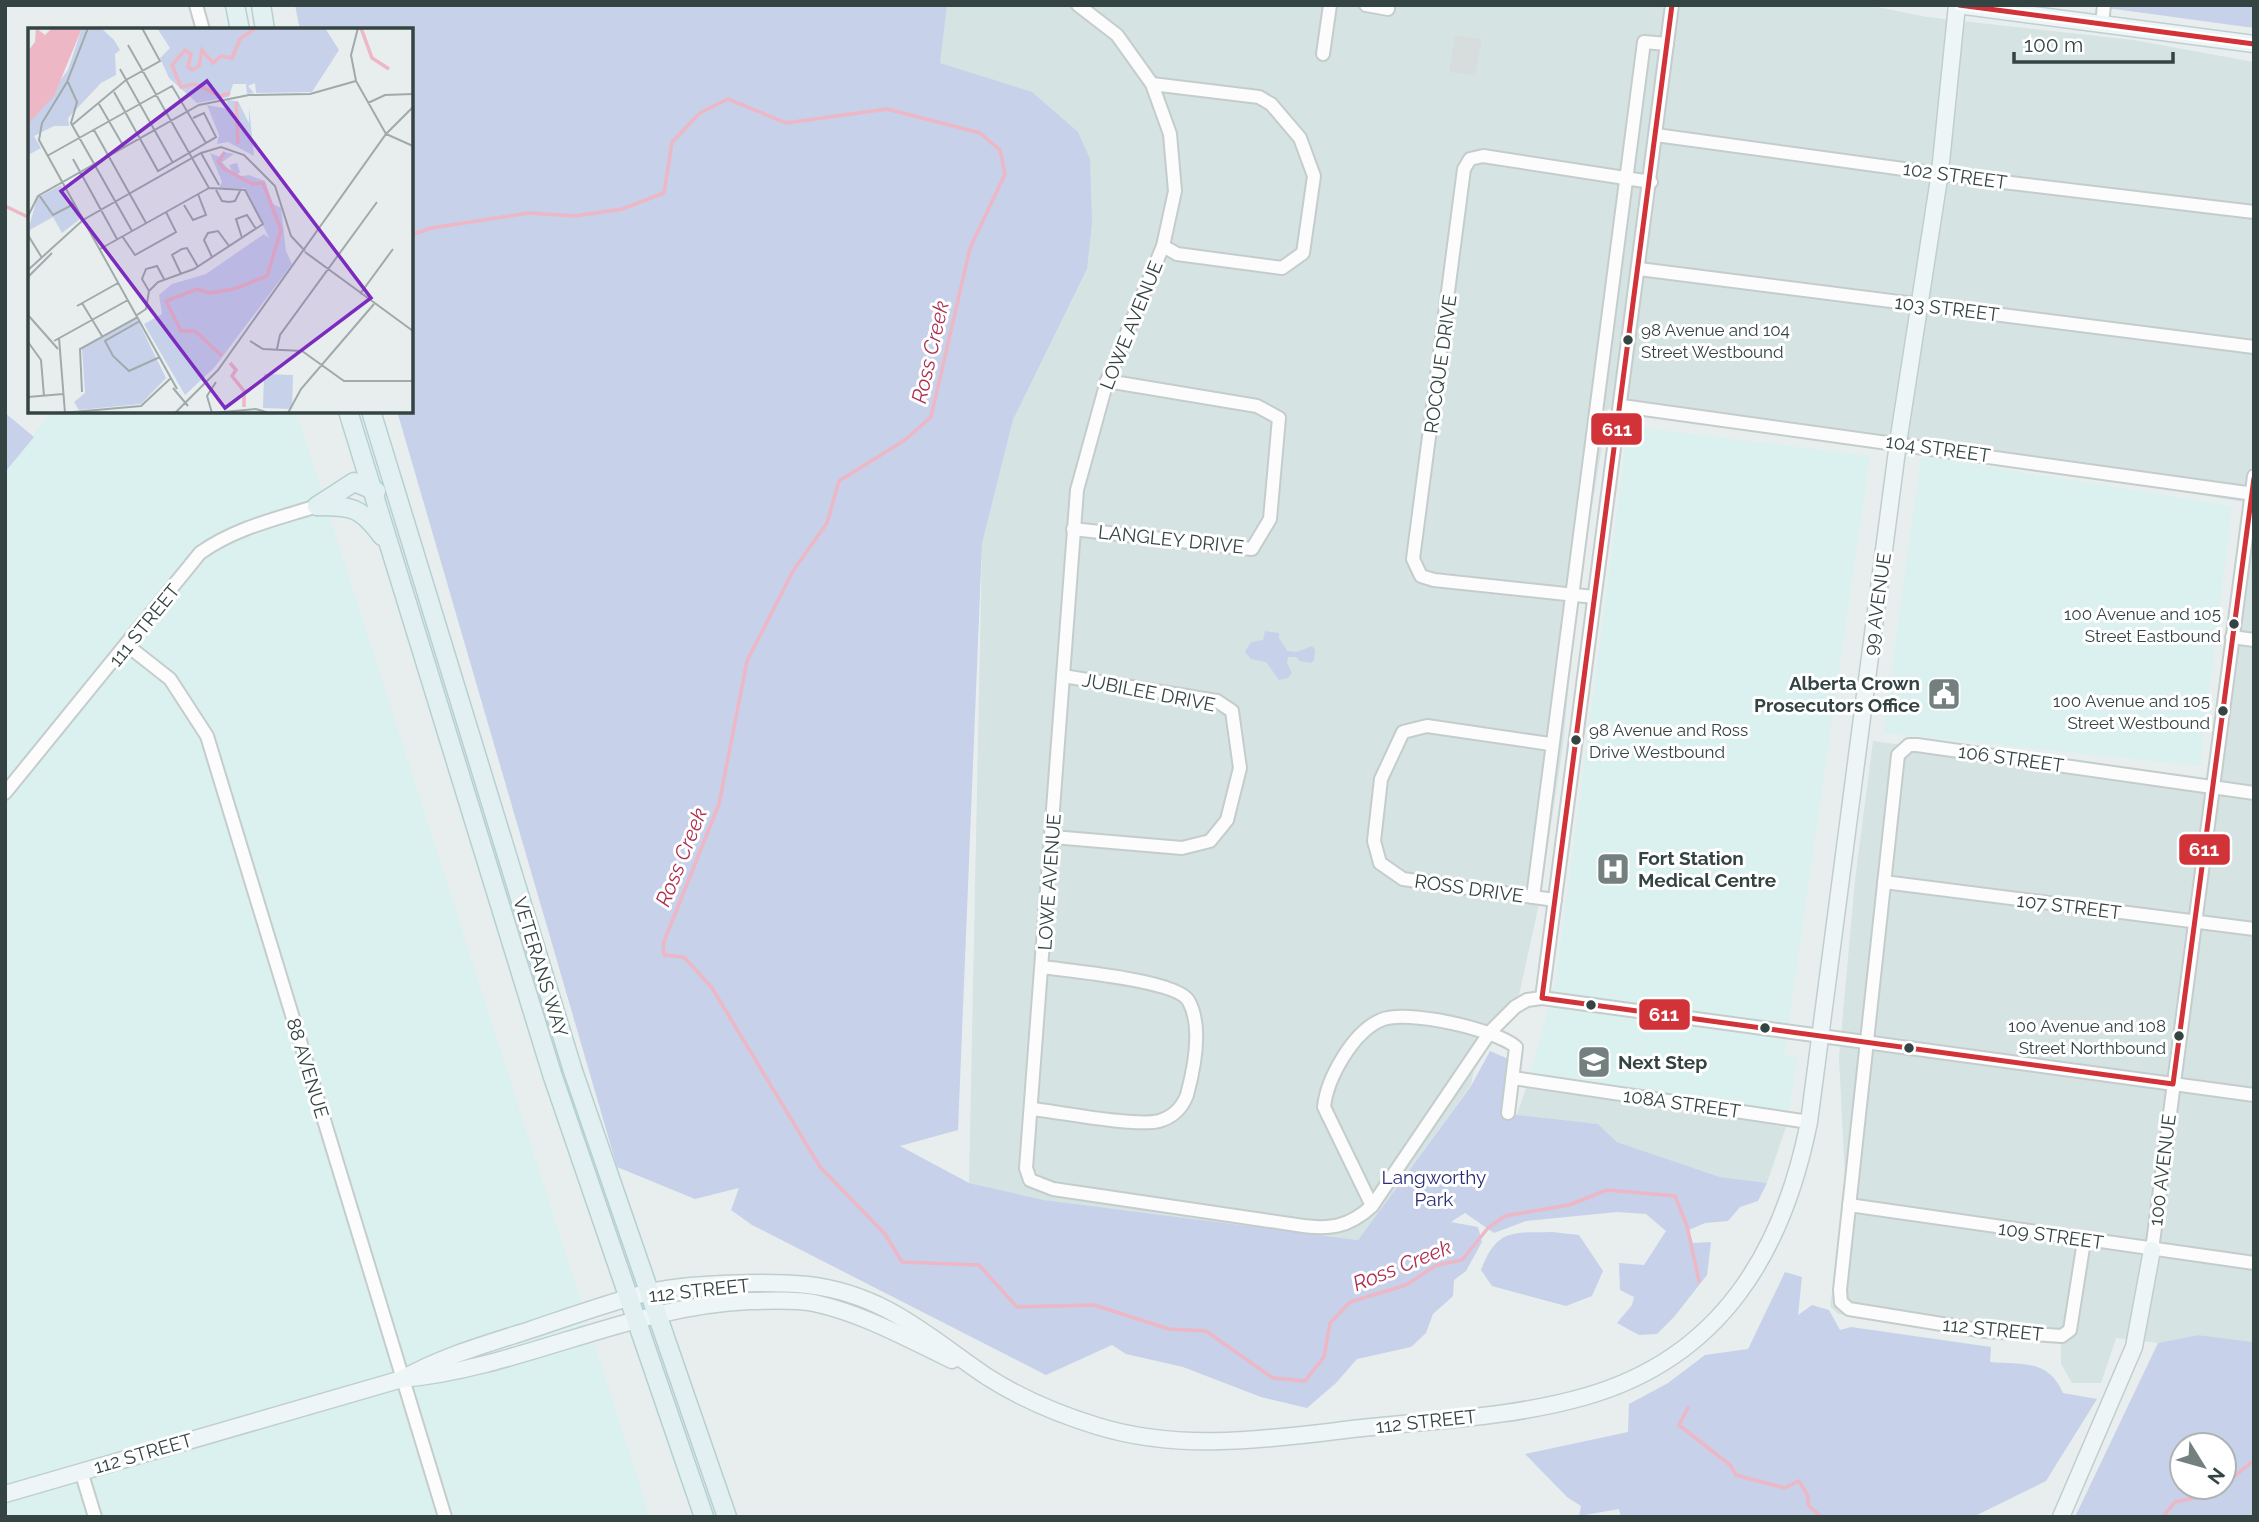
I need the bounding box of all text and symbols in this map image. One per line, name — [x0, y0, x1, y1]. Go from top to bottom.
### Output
scale bar — [2014, 21, 2173, 65]
inset map — [28, 28, 413, 413]
text: 100 m — [2024, 32, 2083, 57]
street label: 102 STREET — [1902, 157, 2009, 193]
street label: LOWE AVENUE — [1095, 257, 1167, 393]
street label: 103 STREET — [1894, 291, 2001, 325]
street label: ROCQUE DRIVE — [1419, 293, 1461, 435]
water label: Ross Creek — [906, 298, 954, 406]
place label: 98 Avenue and 104 Street Westbound — [1641, 320, 1790, 362]
marker: 98 Avenue and 104 Street Westbound — [1621, 333, 1635, 347]
line badge: 611 — [1590, 412, 1643, 446]
text: 611 — [1602, 418, 1632, 440]
street label: 104 STREET — [1884, 430, 1992, 466]
street label: LANGLEY DRIVE — [1097, 520, 1245, 558]
street label: 99 AVENUE — [1859, 551, 1895, 657]
street label: 111 STREET — [104, 579, 184, 671]
place label: 100 Avenue and 105 Street Eastbound — [2064, 604, 2221, 646]
marker: 100 Avenue and 105 Street Eastbound — [2227, 617, 2241, 631]
street label: JUBILEE DRIVE — [1081, 668, 1217, 716]
place label: Alberta Crown Prosecutors Office — [1754, 672, 1920, 716]
public building icon: Alberta Crown Prosecutors Office — [1925, 675, 1963, 713]
place label: 100 Avenue and 105 Street Westbound — [2053, 691, 2210, 733]
marker: 100 Avenue and 105 Street Westbound — [2216, 704, 2230, 718]
place label: 98 Avenue and Ross Drive Westbound — [1589, 720, 1748, 762]
marker: 98 Avenue and Ross Drive Westbound — [1569, 733, 1583, 747]
street label: 106 STREET — [1957, 740, 2066, 776]
water label: Ross Creek — [650, 804, 712, 910]
street label: LOWE AVENUE — [1033, 813, 1065, 951]
line badge: 611 — [2178, 833, 2231, 866]
text: 611 — [2189, 838, 2219, 860]
place label: Fort Station Medical Centre — [1638, 847, 1776, 891]
hospital icon: Fort Station Medical Centre — [1594, 850, 1632, 888]
street label: ROSS DRIVE — [1413, 869, 1525, 907]
street label: 107 STREET — [2016, 889, 2123, 923]
street label: VETERANS WAY — [509, 894, 573, 1040]
unlabelled marker — [1584, 998, 1598, 1012]
line badge: 611 — [1638, 998, 1691, 1031]
text: 611 — [1649, 1003, 1679, 1025]
street label: 88 AVENUE — [282, 1015, 334, 1121]
place label: 100 Avenue and 108 Street Northbound — [2008, 1016, 2166, 1058]
unlabelled marker — [1758, 1021, 1772, 1035]
marker: 100 Avenue and 108 Street Northbound — [2172, 1029, 2186, 1043]
unlabelled marker — [1902, 1041, 1916, 1055]
school or university icon: Next Step — [1575, 1043, 1613, 1081]
place label: Next Step — [1618, 1051, 1707, 1073]
street label: 108A STREET — [1622, 1084, 1742, 1122]
street label: 100 AVENUE — [2144, 1113, 2180, 1227]
park label: Langworthy Park — [1382, 1166, 1486, 1210]
street label: 109 STREET — [1997, 1217, 2105, 1253]
water label: Ross Creek — [1349, 1234, 1455, 1296]
street label: 112 STREET — [648, 1274, 751, 1306]
street label: 112 STREET — [1942, 1313, 2045, 1345]
street label: 112 STREET — [1375, 1405, 1478, 1437]
street label: 112 STREET — [91, 1428, 195, 1478]
north arrow — [2168, 1431, 2238, 1501]
text: N — [2203, 1464, 2230, 1489]

